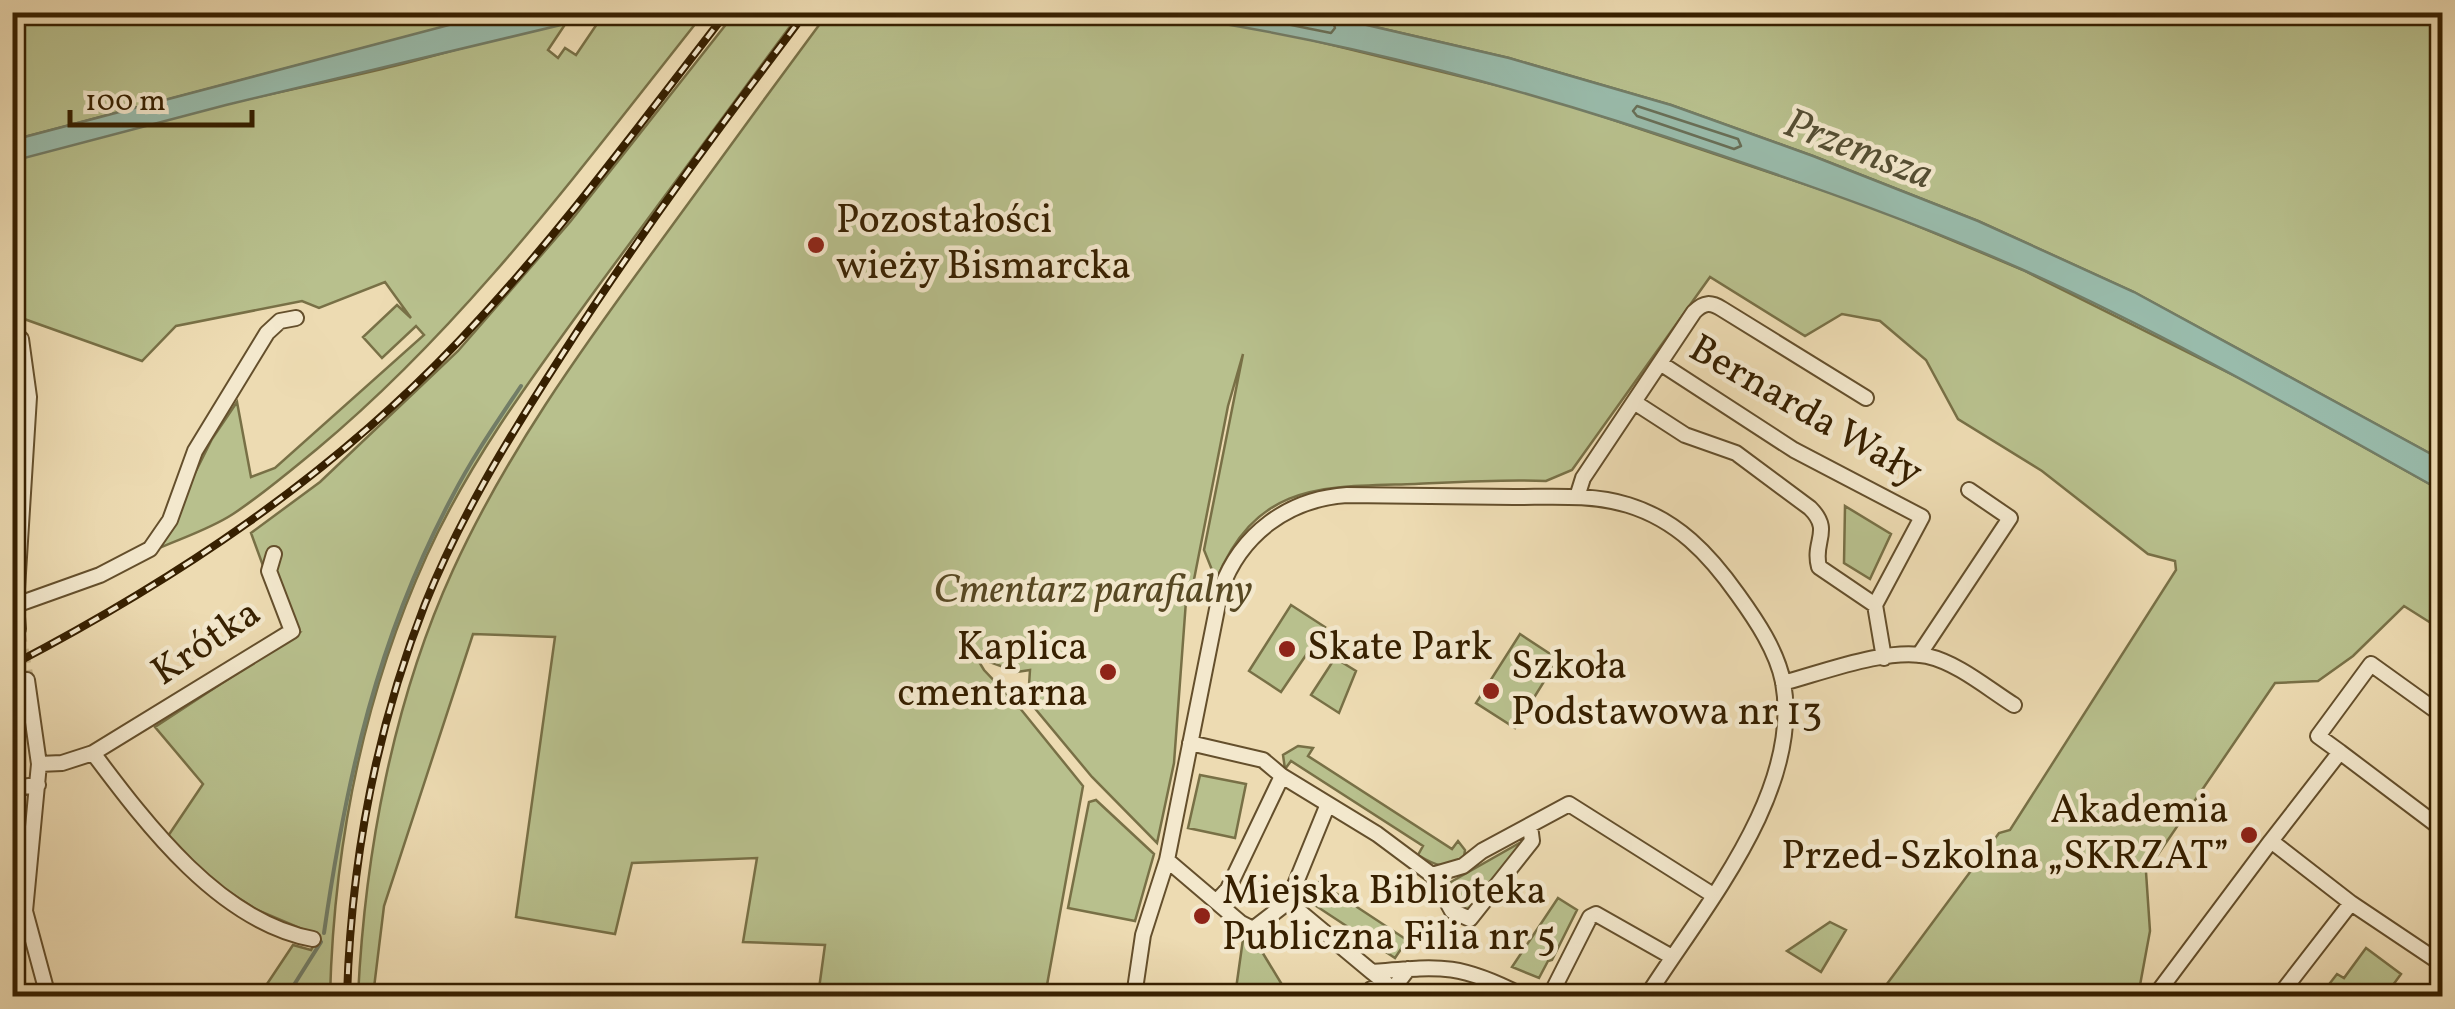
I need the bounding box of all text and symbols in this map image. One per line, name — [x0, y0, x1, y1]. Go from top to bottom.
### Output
scale bar — [70, 65, 252, 127]
text: 100 m — [85, 81, 166, 123]
water label: Przemsza — [1775, 96, 1941, 206]
place label: Pozostałości wieży Bismarcka — [836, 194, 1131, 296]
marker: Pozostałości wieży Bismarcka — [805, 234, 827, 256]
street label: Bernarda Wały — [1678, 322, 1932, 502]
park label: Cmentarz parafialny — [933, 564, 1253, 620]
street label: Krótka — [141, 587, 273, 701]
place label: Kaplica cmentarna — [897, 621, 1088, 723]
place label: Skate Park — [1307, 621, 1493, 677]
marker: Skate Park — [1276, 638, 1298, 660]
place label: Szkoła Podstawowa nr 13 — [1511, 640, 1822, 742]
marker: Kaplica cmentarna — [1097, 661, 1119, 683]
marker: Szkoła Podstawowa nr 13 — [1480, 680, 1502, 702]
place label: Akademia Przed-Szkolna „SKRZAT” — [1781, 784, 2229, 886]
marker: Akademia Przed-Szkolna „SKRZAT” — [2238, 824, 2260, 846]
place label: Miejska Biblioteka Publiczna Filia nr 5 — [1222, 865, 1556, 967]
marker: Miejska Biblioteka Publiczna Filia nr 5 — [1191, 905, 1213, 927]

